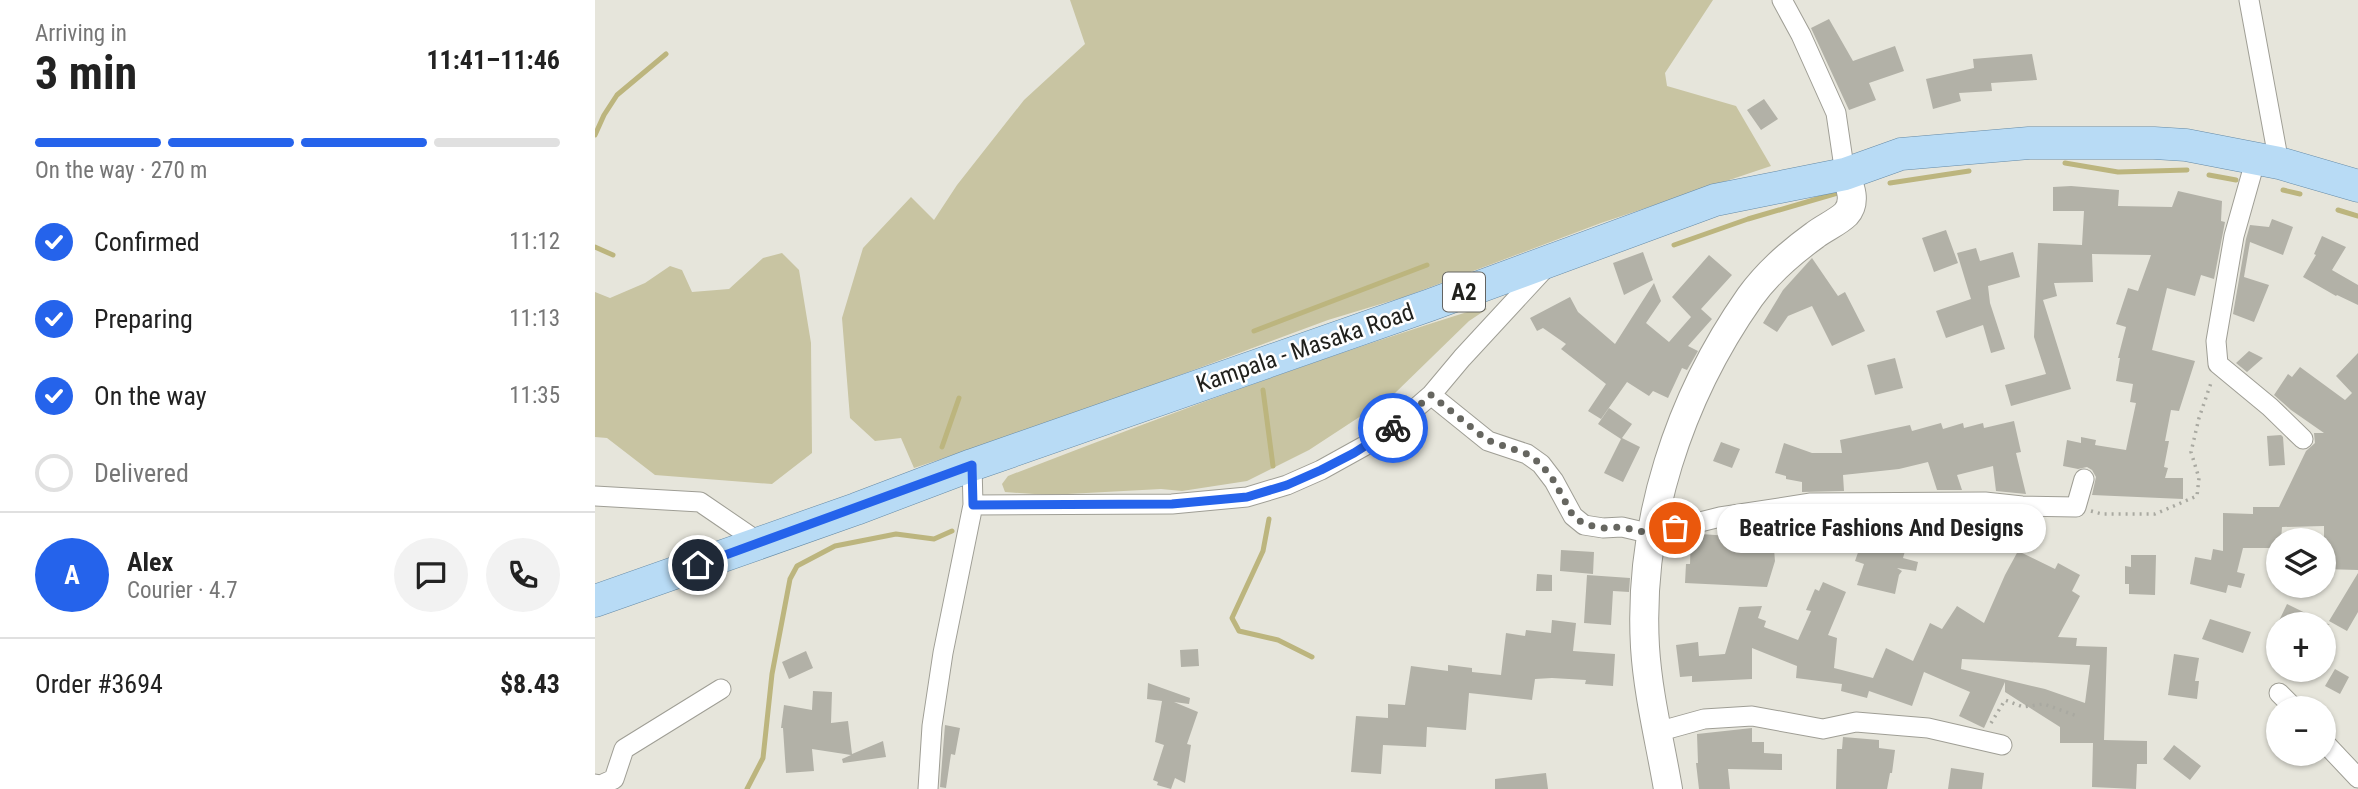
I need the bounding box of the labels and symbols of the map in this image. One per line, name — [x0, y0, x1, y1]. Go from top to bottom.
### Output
road number: A2 — [1443, 272, 1485, 312]
street label: Kampala - Masaka Road — [1193, 298, 1417, 398]
courier — [1358, 393, 1428, 463]
pin — [1645, 498, 1705, 558]
callout: Beatrice Fashions And Designs — [1717, 504, 2046, 552]
pin — [668, 535, 728, 595]

